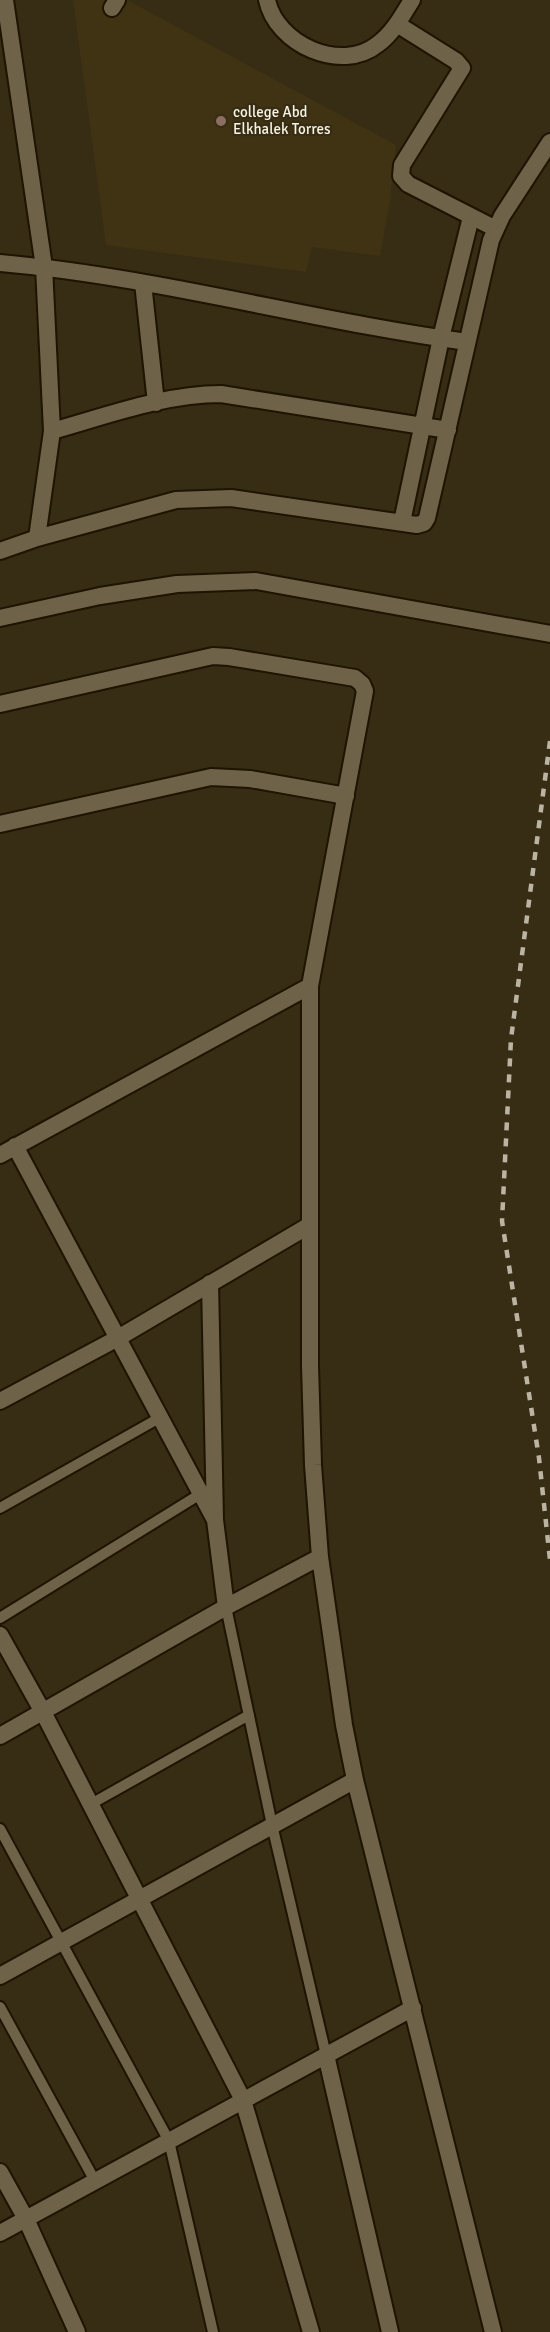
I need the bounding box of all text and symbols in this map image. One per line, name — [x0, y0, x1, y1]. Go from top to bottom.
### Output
place label: college Abd Elkhalek Torres — [233, 103, 331, 138]
marker: college Abd Elkhalek Torres — [214, 114, 228, 128]

